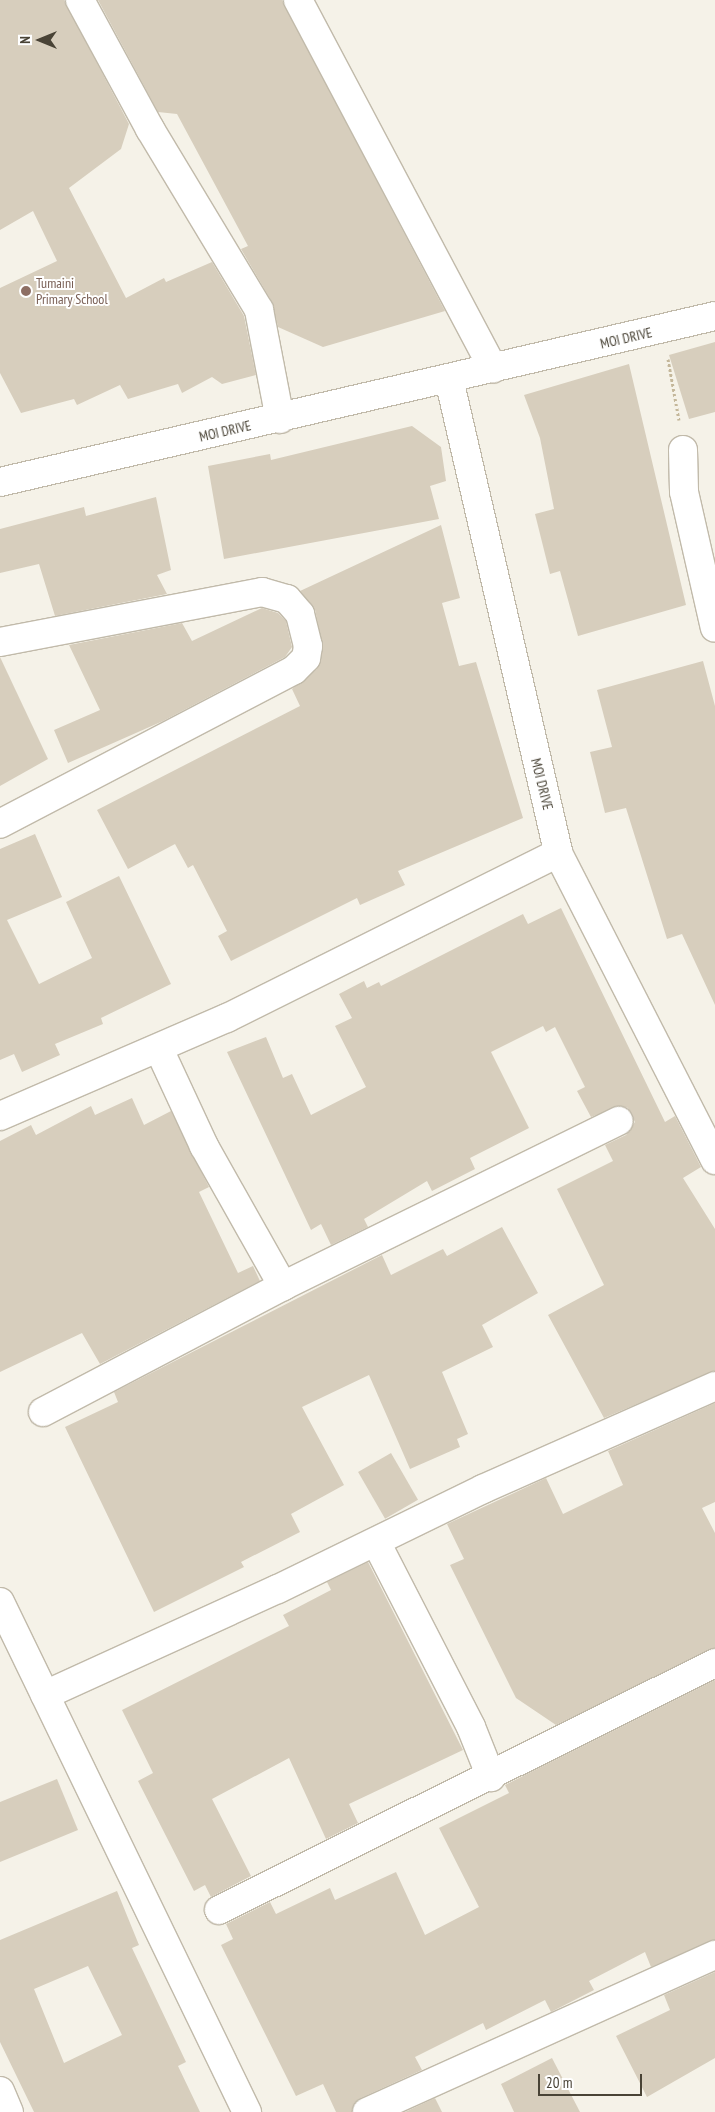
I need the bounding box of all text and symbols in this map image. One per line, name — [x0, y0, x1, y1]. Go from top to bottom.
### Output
north arrow — [15, 15, 65, 65]
text: N — [16, 36, 34, 44]
place label: Tumaini Primary School — [36, 275, 108, 308]
marker: Tumaini Primary School — [20, 285, 32, 297]
street label: MOI DRIVE — [598, 324, 654, 352]
street label: MOI DRIVE — [197, 417, 253, 445]
street label: MOI DRIVE — [527, 756, 557, 812]
scale bar — [540, 2064, 644, 2096]
text: 20 m — [546, 2073, 572, 2092]

